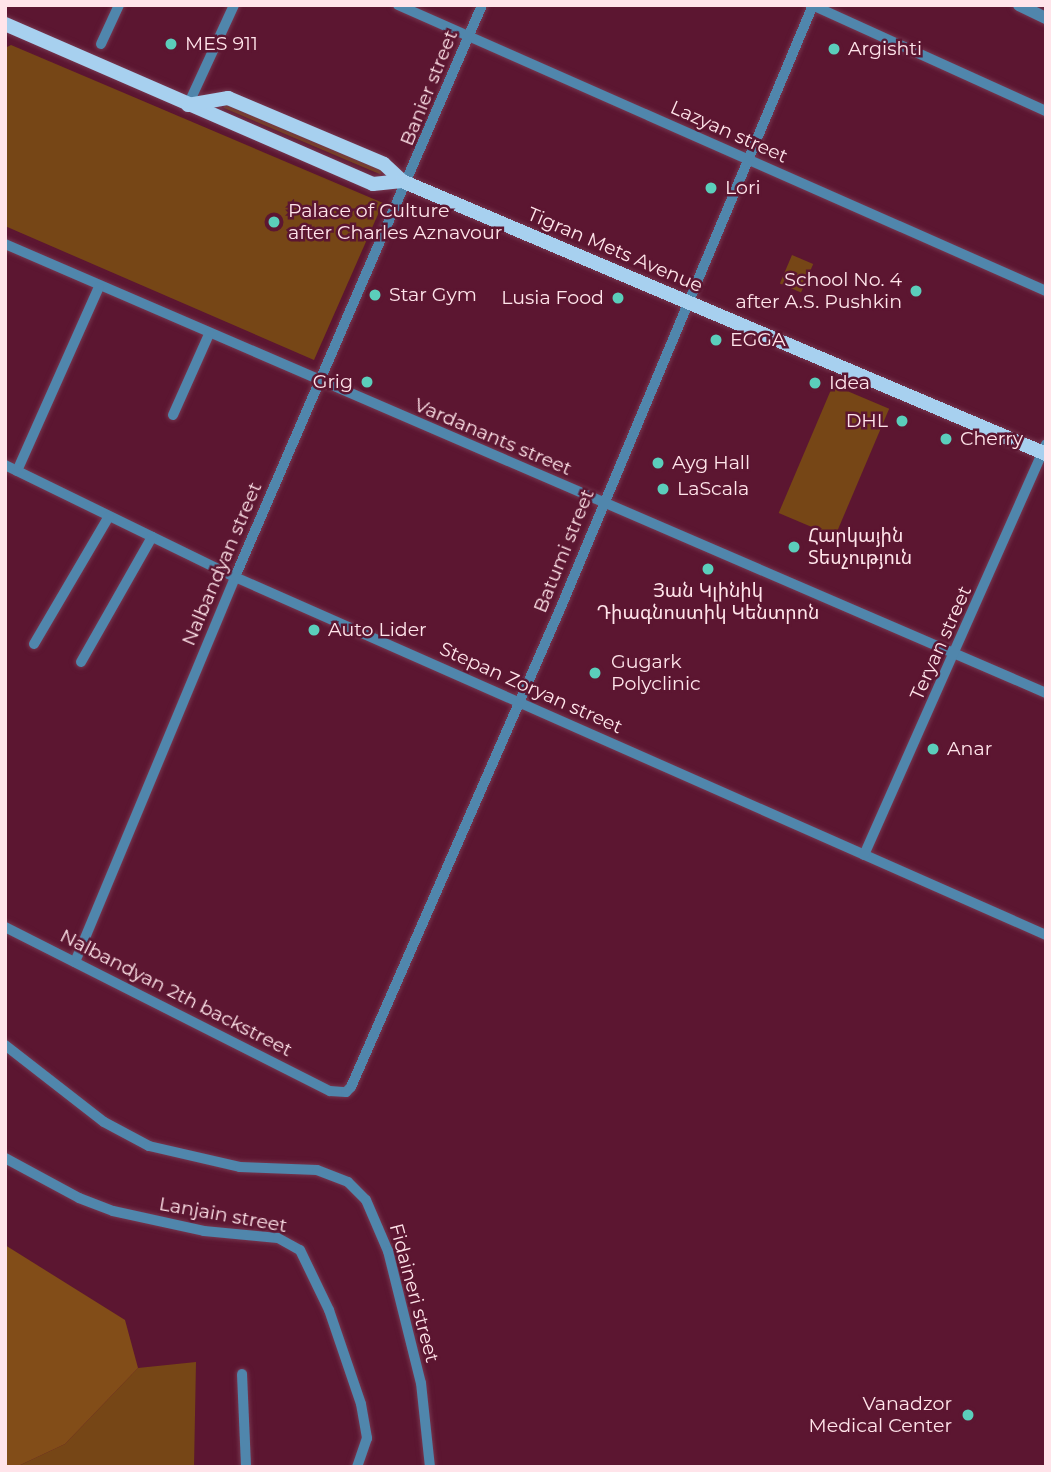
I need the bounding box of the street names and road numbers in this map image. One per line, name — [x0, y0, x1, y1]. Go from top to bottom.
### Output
street label: Banier street — [395, 27, 463, 149]
street label: Lazyan street — [667, 96, 791, 168]
street label: Tigran Mets Avenue — [524, 203, 706, 297]
street label: Vardanants street — [411, 394, 575, 480]
street label: Nalbandyan street — [177, 479, 267, 649]
street label: Batumi street — [529, 486, 599, 616]
street label: Teryan street — [906, 582, 976, 704]
street label: Stepan Zoryan street — [436, 637, 626, 739]
street label: Nalbandyan 2th backstreet — [56, 924, 296, 1062]
street label: Lanjain street — [157, 1193, 289, 1237]
street label: Fidaineri street — [384, 1221, 444, 1365]

